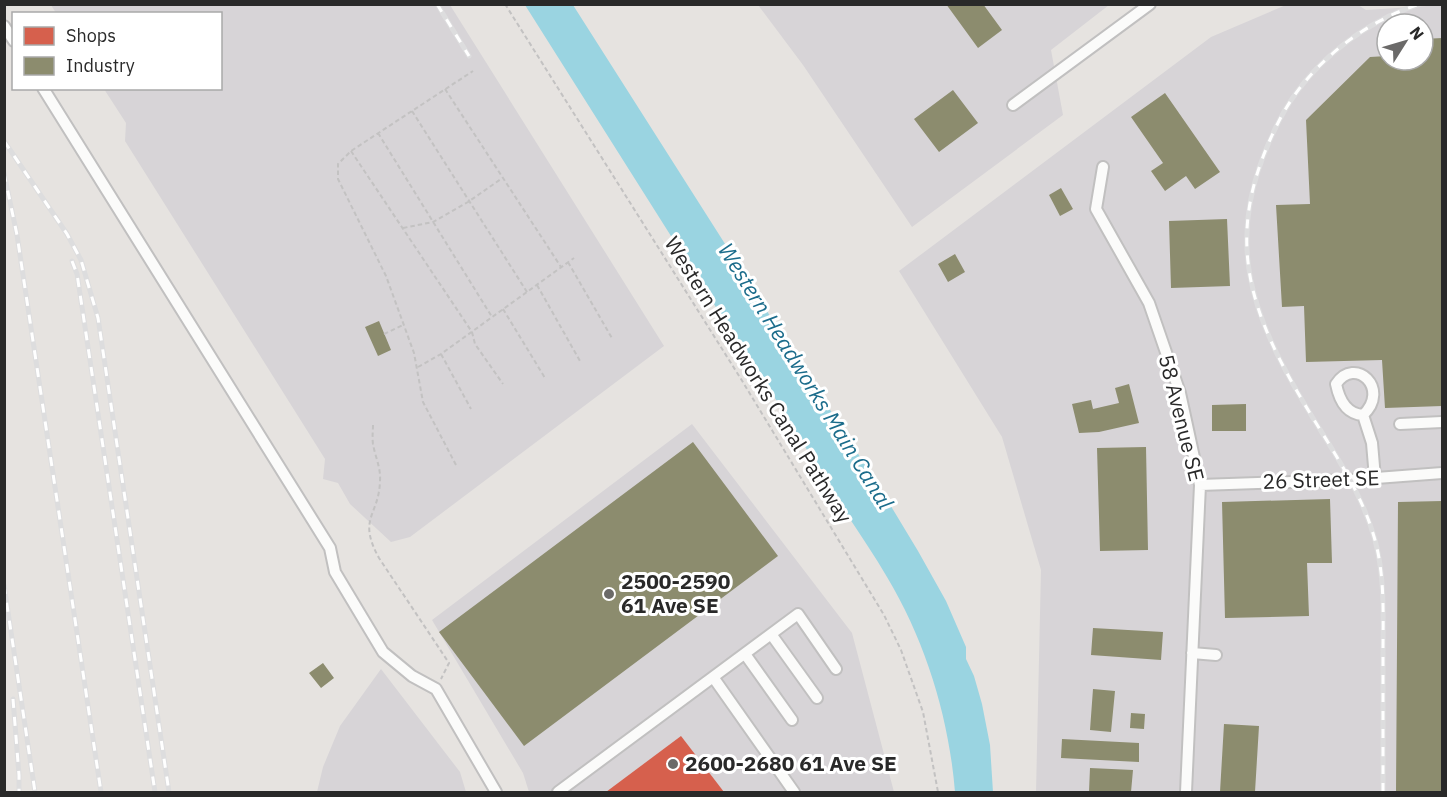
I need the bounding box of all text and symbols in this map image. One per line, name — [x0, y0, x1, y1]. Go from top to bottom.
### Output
legend — [12, 12, 222, 90]
north arrow — [1375, 12, 1435, 72]
text: N — [1406, 22, 1428, 44]
text: Shops — [66, 24, 116, 47]
text: Industry — [66, 54, 135, 77]
street label: Western Headworks Canal Pathway — [659, 231, 859, 529]
water label: Western Headworks Main Canal — [712, 237, 901, 515]
street label: 58 Avenue SE — [1153, 351, 1211, 484]
street label: 26 Street SE — [1262, 463, 1380, 495]
place label: 2500-2590 61 Ave SE — [621, 567, 730, 619]
marker: 2500-2590 61 Ave SE — [602, 587, 616, 601]
place label: 2600-2680 61 Ave SE — [685, 749, 897, 777]
marker: 2600-2680 61 Ave SE — [666, 757, 680, 771]

